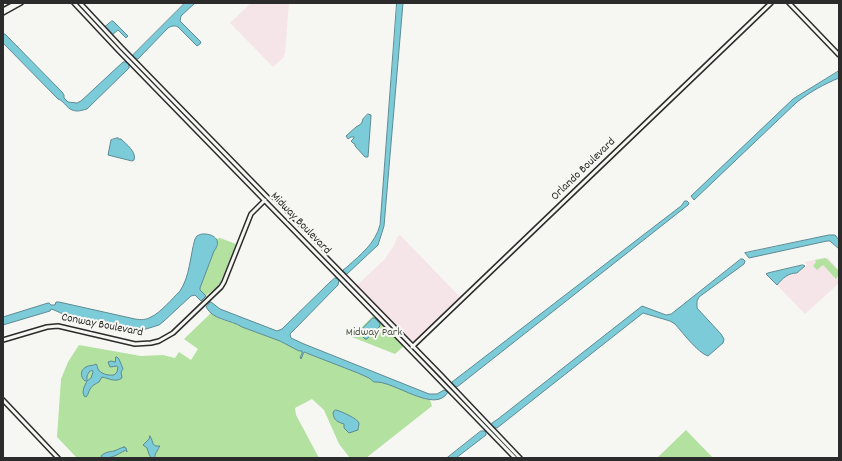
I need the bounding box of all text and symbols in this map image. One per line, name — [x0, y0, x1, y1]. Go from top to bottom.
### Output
street label: Orlando Boulevard — [549, 136, 619, 204]
street label: Midway Boulevard — [267, 190, 333, 258]
street label: Conway Boulevard — [60, 311, 144, 341]
park label: Midway Park — [346, 326, 402, 340]

